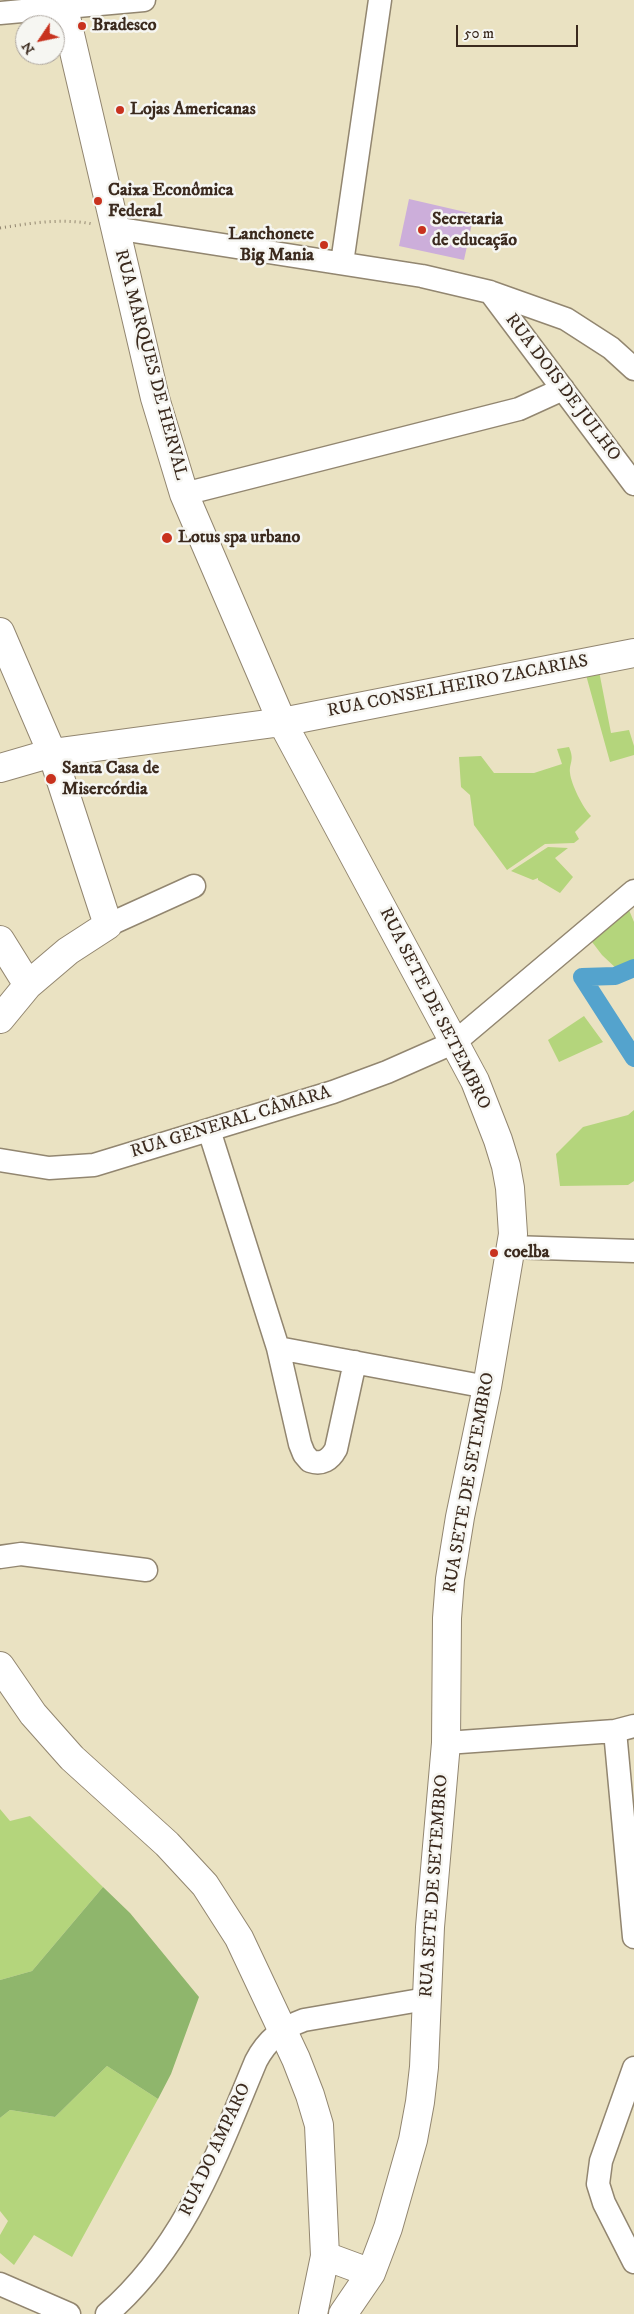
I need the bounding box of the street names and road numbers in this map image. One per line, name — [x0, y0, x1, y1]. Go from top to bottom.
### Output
street label: RUA MARQUES DE HERVAL — [109, 247, 191, 483]
street label: RUA DOIS DE JULHO — [500, 310, 624, 466]
street label: RUA CONSELHEIRO ZACARIAS — [326, 651, 590, 723]
street label: RUA SETE DE SETEMBRO — [374, 904, 494, 1114]
street label: RUA GENERAL CÂMARA — [128, 1082, 334, 1164]
street label: RUA SETE DE SETEMBRO — [440, 1371, 500, 1595]
street label: RUA SETE DE SETEMBRO — [416, 1774, 454, 1998]
street label: RUA DO AMPARO — [176, 2080, 256, 2220]

